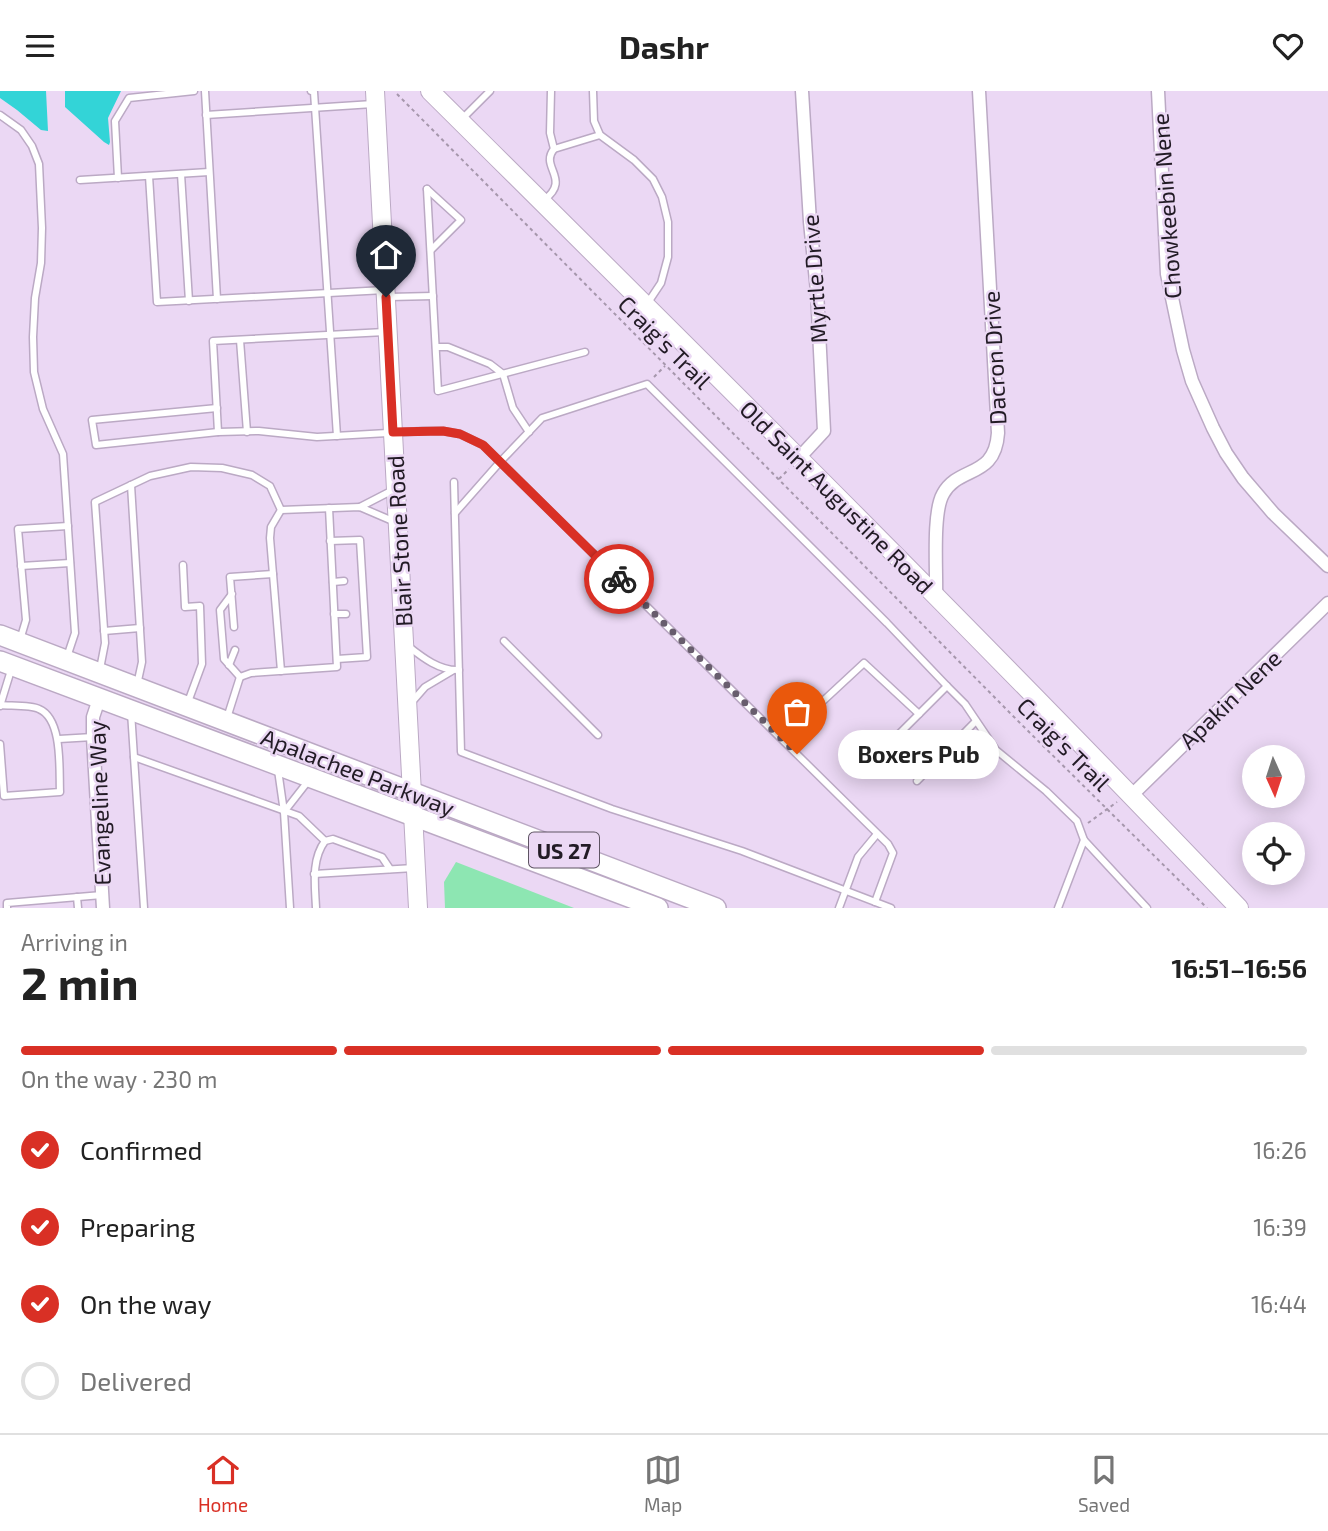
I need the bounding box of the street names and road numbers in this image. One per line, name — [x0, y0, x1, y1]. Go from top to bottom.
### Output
street label: Chowkeebin Nene — [1146, 112, 1186, 300]
street label: Myrtle Drive — [796, 214, 832, 344]
street label: Craig's Trail — [613, 290, 718, 395]
street label: Dacron Drive — [977, 290, 1011, 426]
street label: Old Saint Augustine Road — [735, 395, 939, 599]
street label: Blair Stone Road — [381, 455, 417, 627]
street label: Apakin Nene — [1173, 644, 1287, 754]
street label: Craig's Trail — [1012, 692, 1117, 797]
street label: Evangeline Way — [82, 720, 116, 886]
street label: Apalachee Parkway — [257, 722, 459, 822]
road number: US 27 — [529, 833, 599, 867]

